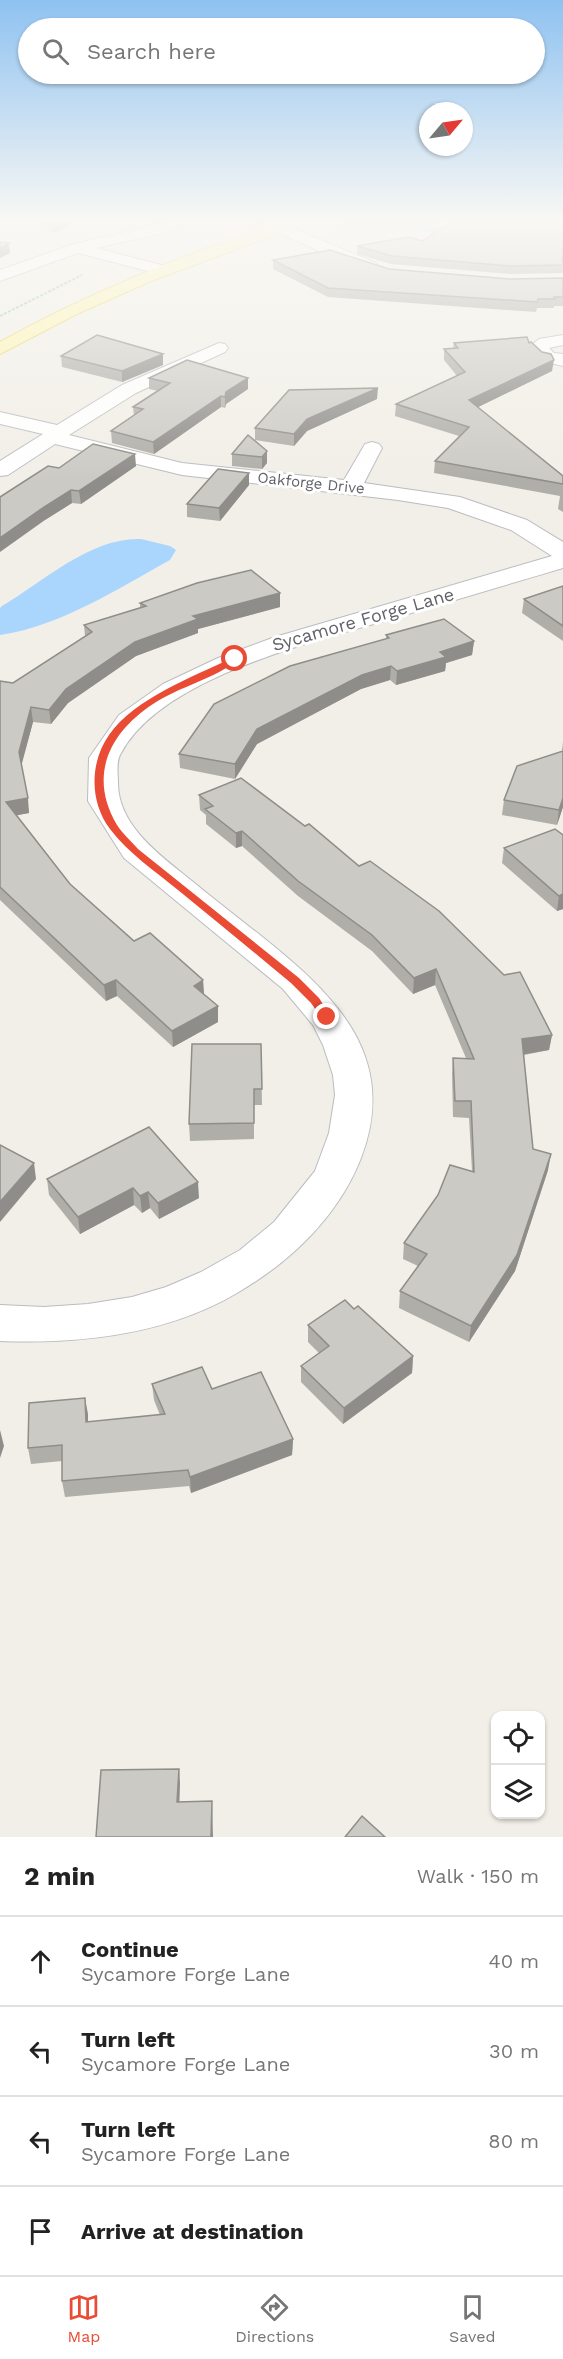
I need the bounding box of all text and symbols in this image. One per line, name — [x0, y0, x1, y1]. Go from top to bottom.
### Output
search box — [18, 18, 545, 84]
icon: search — [39, 35, 72, 68]
text: Search here — [87, 39, 216, 64]
north arrow — [419, 102, 473, 156]
street label: Oakforge Drive — [257, 468, 365, 498]
street label: Sycamore Forge Lane — [270, 583, 456, 655]
route start — [221, 645, 247, 671]
route end — [313, 1003, 339, 1029]
map controls — [491, 1711, 545, 1819]
button: locate — [491, 1711, 545, 1765]
button: layers — [491, 1765, 545, 1819]
text: 2 min — [24, 1861, 95, 1891]
text: Walk · 150 m — [417, 1864, 539, 1888]
text: Continue — [81, 1937, 179, 1962]
icon: ahead — [24, 1945, 57, 1978]
text: 40 m — [488, 1949, 539, 1973]
text: Sycamore Forge Lane — [81, 1962, 290, 1986]
text: Turn left — [81, 2027, 175, 2052]
icon: left — [24, 2035, 57, 2068]
text: 30 m — [489, 2039, 539, 2063]
text: Sycamore Forge Lane — [81, 2052, 290, 2076]
text: Turn left — [81, 2117, 175, 2142]
icon: left — [24, 2125, 57, 2158]
text: 80 m — [488, 2129, 539, 2153]
text: Sycamore Forge Lane — [81, 2142, 290, 2166]
icon: arrive — [24, 2215, 57, 2248]
text: Arrive at destination — [81, 2219, 304, 2244]
tab: Map — [67, 2291, 100, 2346]
tab: Directions — [235, 2291, 314, 2346]
tab: Saved — [449, 2291, 496, 2346]

